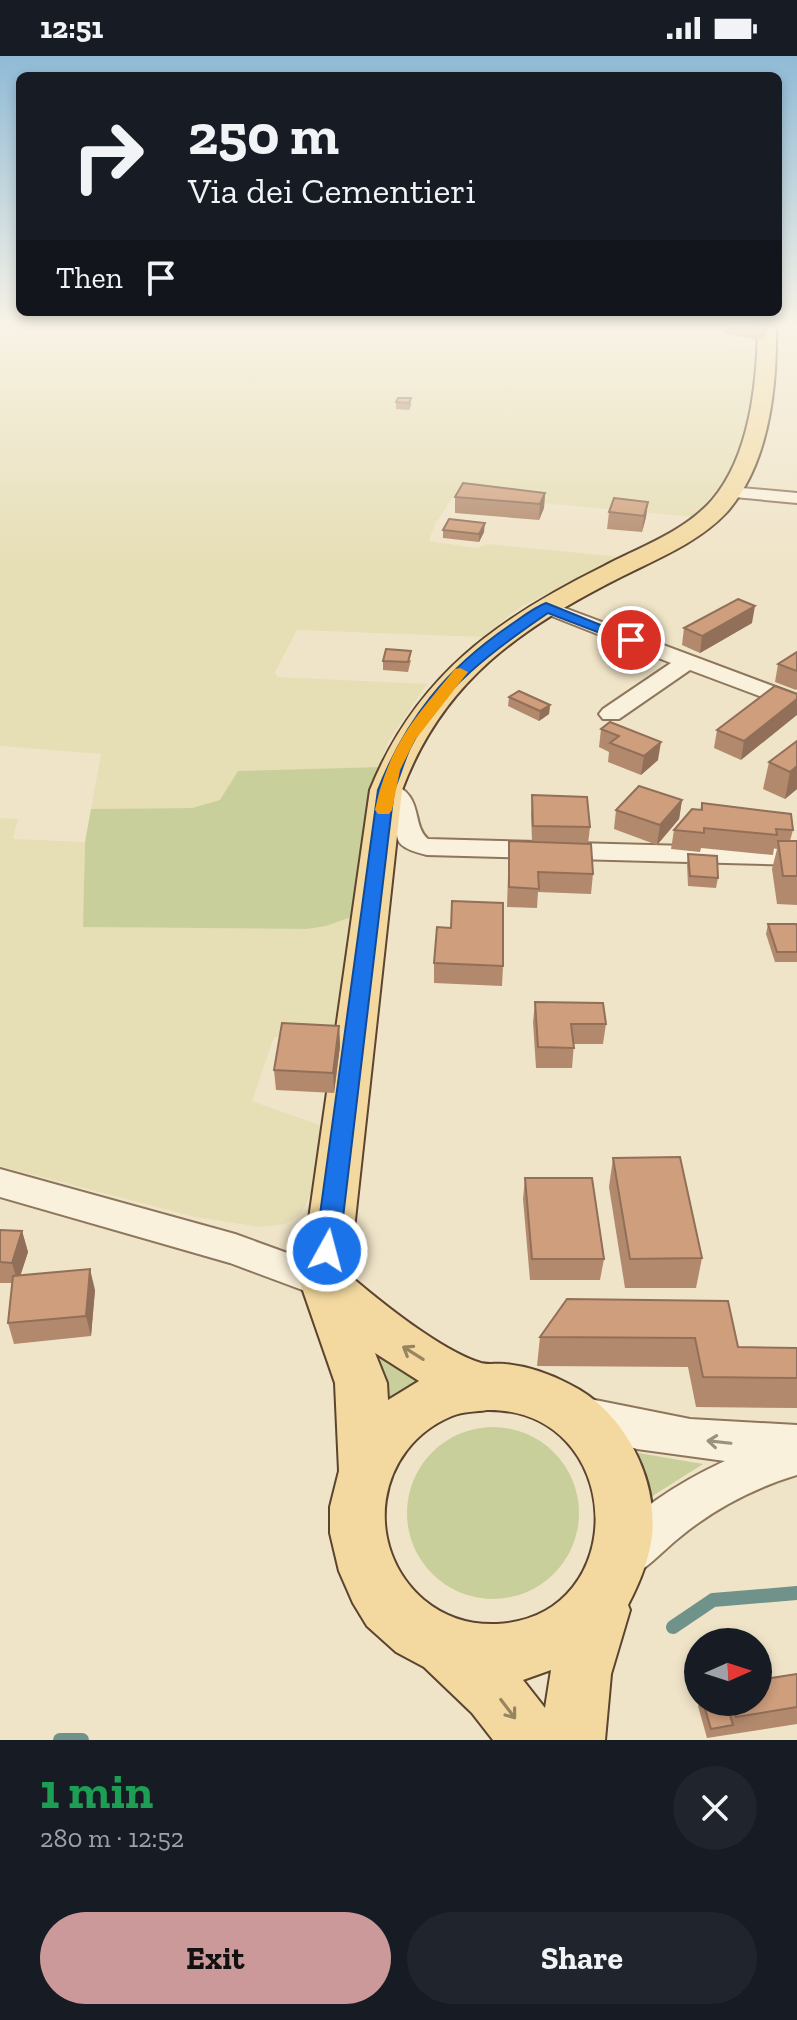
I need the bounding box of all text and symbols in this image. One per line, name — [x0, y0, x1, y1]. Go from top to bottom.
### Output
text: 12:51 — [40, 10, 103, 46]
text: 250 m — [188, 101, 339, 168]
icon: right — [56, 104, 160, 208]
text: Via dei Cementieri — [188, 169, 476, 212]
icon: arrive — [139, 256, 183, 300]
text: Then — [56, 260, 123, 296]
pin — [597, 606, 665, 674]
icon: arrive — [609, 618, 653, 662]
position arrow — [285, 1209, 369, 1293]
one-way arrow — [402, 1345, 425, 1361]
one-way arrow — [706, 1434, 733, 1449]
north arrow — [684, 1628, 772, 1716]
map controls — [684, 1628, 772, 1716]
one-way arrow — [499, 1698, 516, 1719]
text: 1 min — [40, 1763, 153, 1820]
button: close — [673, 1766, 757, 1850]
text: 280 m · 12:52 — [40, 1822, 184, 1854]
button: Exit — [40, 1912, 391, 2004]
button: Share — [407, 1912, 757, 2004]

